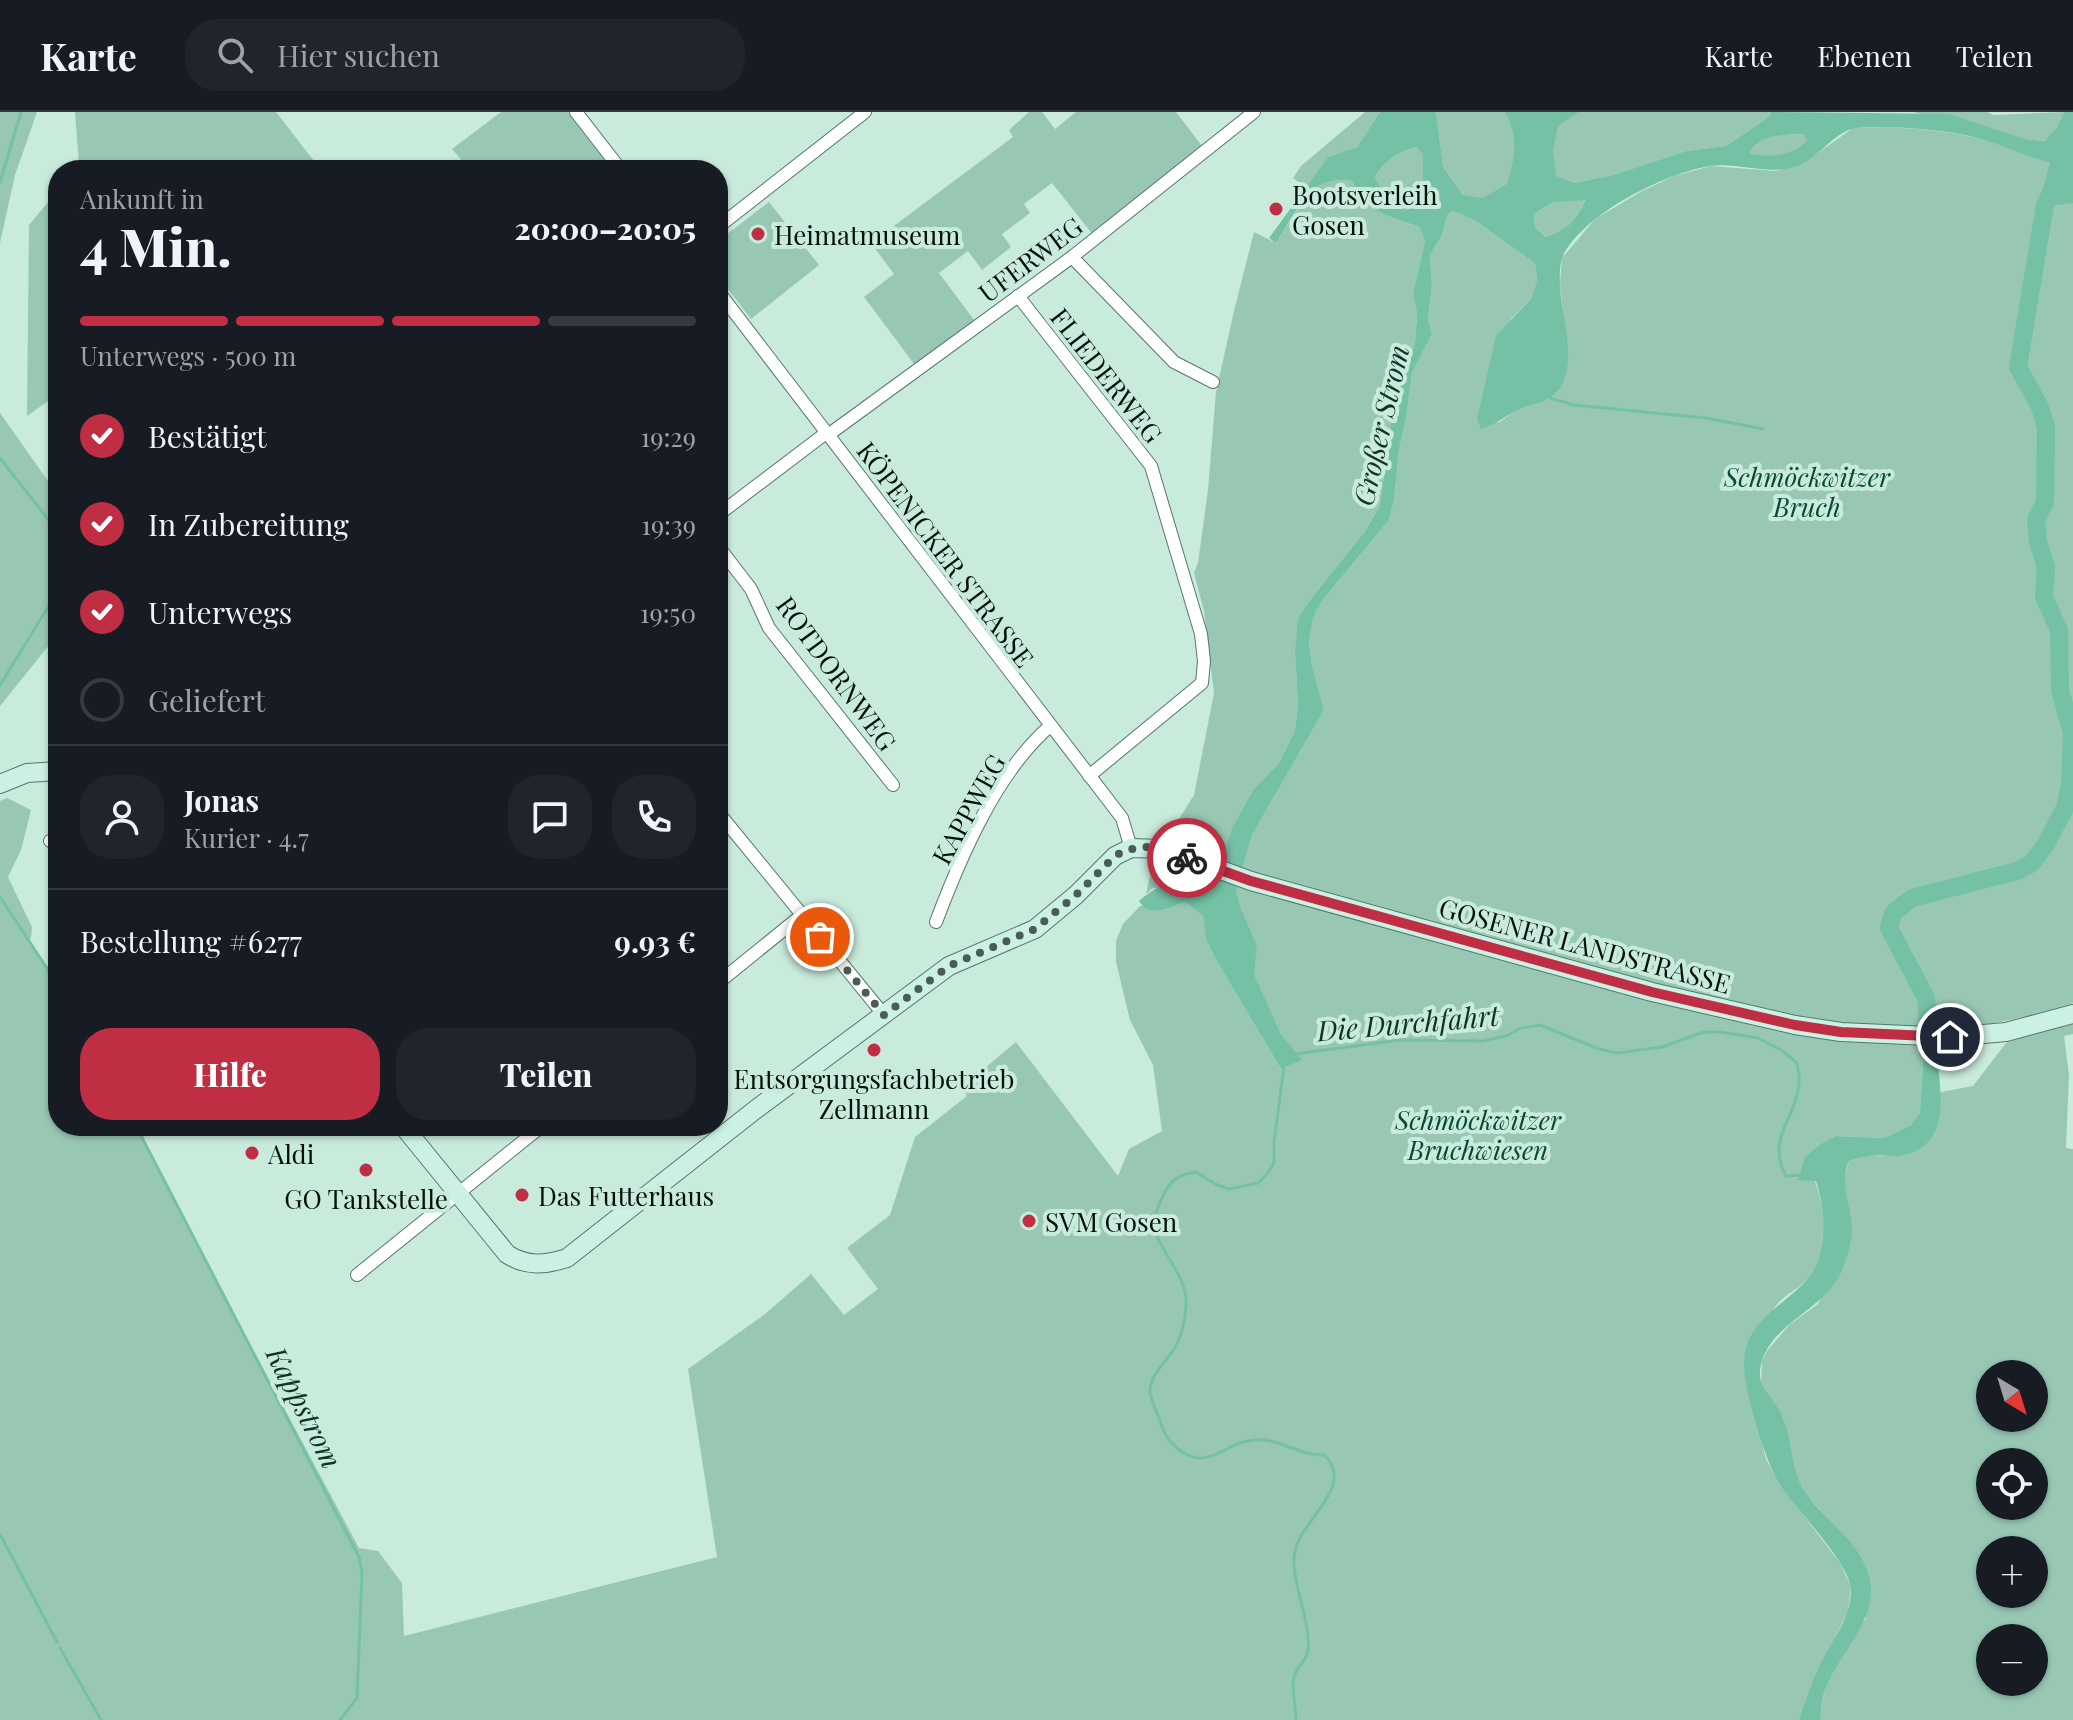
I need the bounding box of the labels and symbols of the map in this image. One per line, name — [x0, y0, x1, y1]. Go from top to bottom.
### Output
place label: Bootsverleih Gosen — [1292, 177, 1437, 242]
marker: Bootsverleih Gosen — [1267, 200, 1285, 218]
street label: UFERWEG — [971, 209, 1089, 309]
place label: Heimatmuseum — [774, 217, 960, 252]
marker: Heimatmuseum — [749, 225, 767, 243]
street label: FLIEDERWEG — [1043, 300, 1171, 450]
water label: Großer Strom — [1344, 341, 1416, 509]
street label: KÖPENICKER STRASSE — [850, 434, 1042, 674]
park label: Schmöckwitzer Bruch — [1723, 459, 1891, 524]
street label: ROTDORNWEG — [769, 589, 905, 757]
street label: KAPPWEG — [923, 748, 1013, 870]
courier — [1147, 818, 1227, 898]
street label: GOSENER LANDSTRASSE — [1435, 889, 1735, 1001]
pin — [786, 903, 854, 971]
water label: Die Durchfahrt — [1314, 995, 1502, 1048]
pin — [1916, 1003, 1984, 1071]
marker: Entsorgungsfachbetrieb Zellmann — [865, 1041, 883, 1059]
place label: Entsorgungsfachbetrieb Zellmann — [734, 1061, 1014, 1126]
park label: Schmöckwitzer Bruchwiesen — [1394, 1102, 1562, 1167]
place label: Aldi — [267, 1136, 315, 1171]
marker: Aldi — [243, 1144, 261, 1162]
marker: GO Tankstelle — [357, 1161, 375, 1179]
place label: Das Futterhaus — [538, 1178, 714, 1213]
place label: GO Tankstelle — [284, 1181, 448, 1216]
marker: Das Futterhaus — [513, 1186, 531, 1204]
place label: SVM Gosen — [1045, 1204, 1178, 1239]
marker: SVM Gosen — [1020, 1212, 1038, 1230]
water label: Kappstrom — [258, 1339, 351, 1474]
north arrow — [1976, 1360, 2048, 1432]

